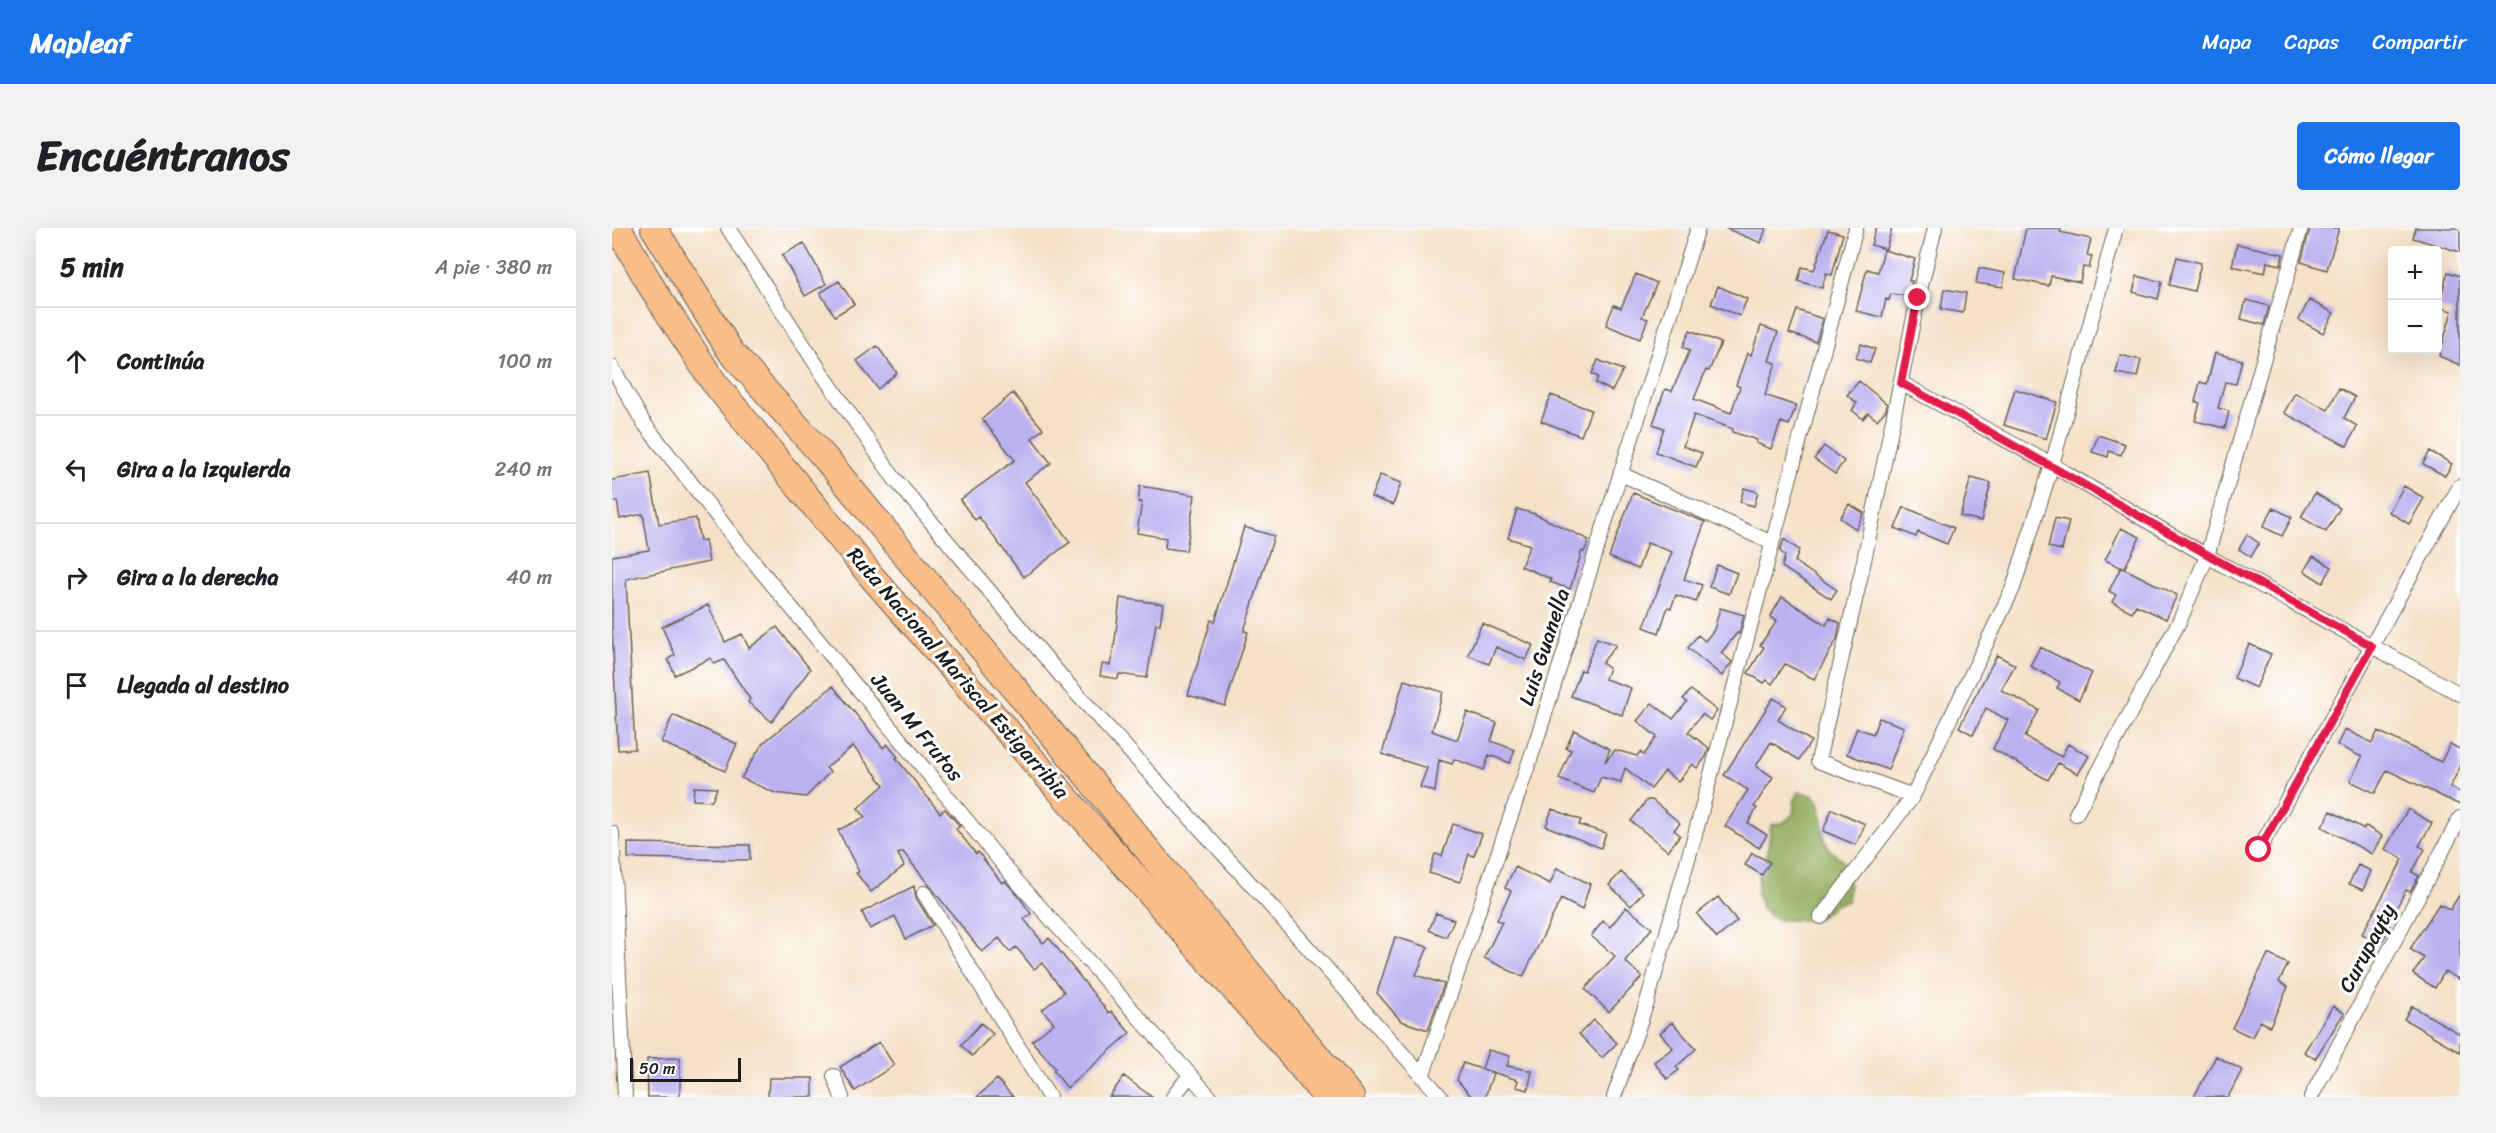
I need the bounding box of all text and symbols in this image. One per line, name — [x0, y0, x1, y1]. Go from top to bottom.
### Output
text: Mapleaf — [30, 18, 130, 67]
text: Mapa — [2202, 23, 2251, 61]
text: Capas — [2284, 23, 2339, 61]
text: Compartir — [2372, 23, 2466, 61]
text: Encuéntranos — [36, 119, 289, 193]
button: Cómo llegar — [2297, 122, 2460, 190]
text: 5 min — [60, 244, 124, 290]
map controls — [2388, 246, 2442, 354]
button: + — [2388, 246, 2442, 300]
text: A pie · 380 m — [435, 250, 552, 285]
route end — [1904, 284, 1930, 310]
button: − — [2388, 300, 2442, 354]
text: Continúa — [117, 342, 204, 381]
text: 100 m — [498, 344, 552, 379]
icon: ahead — [60, 345, 93, 378]
text: Gira a la izquierda — [117, 450, 290, 489]
text: 240 m — [495, 452, 552, 487]
icon: left — [60, 453, 93, 486]
street label: Ruta Nacional Mariscal Estigarribia — [837, 538, 1079, 808]
text: Gira a la derecha — [117, 558, 278, 597]
text: 40 m — [506, 560, 552, 595]
icon: right — [60, 561, 93, 594]
street label: Luis Guanella — [1507, 583, 1581, 711]
street label: Juan M Frutos — [860, 663, 973, 790]
text: Llegada al destino — [117, 666, 289, 705]
icon: arrive — [60, 669, 93, 702]
route start — [2245, 836, 2271, 862]
street label: Curupayty — [2328, 896, 2407, 1000]
text: 50 m — [639, 1054, 675, 1083]
scale bar — [630, 1055, 741, 1082]

